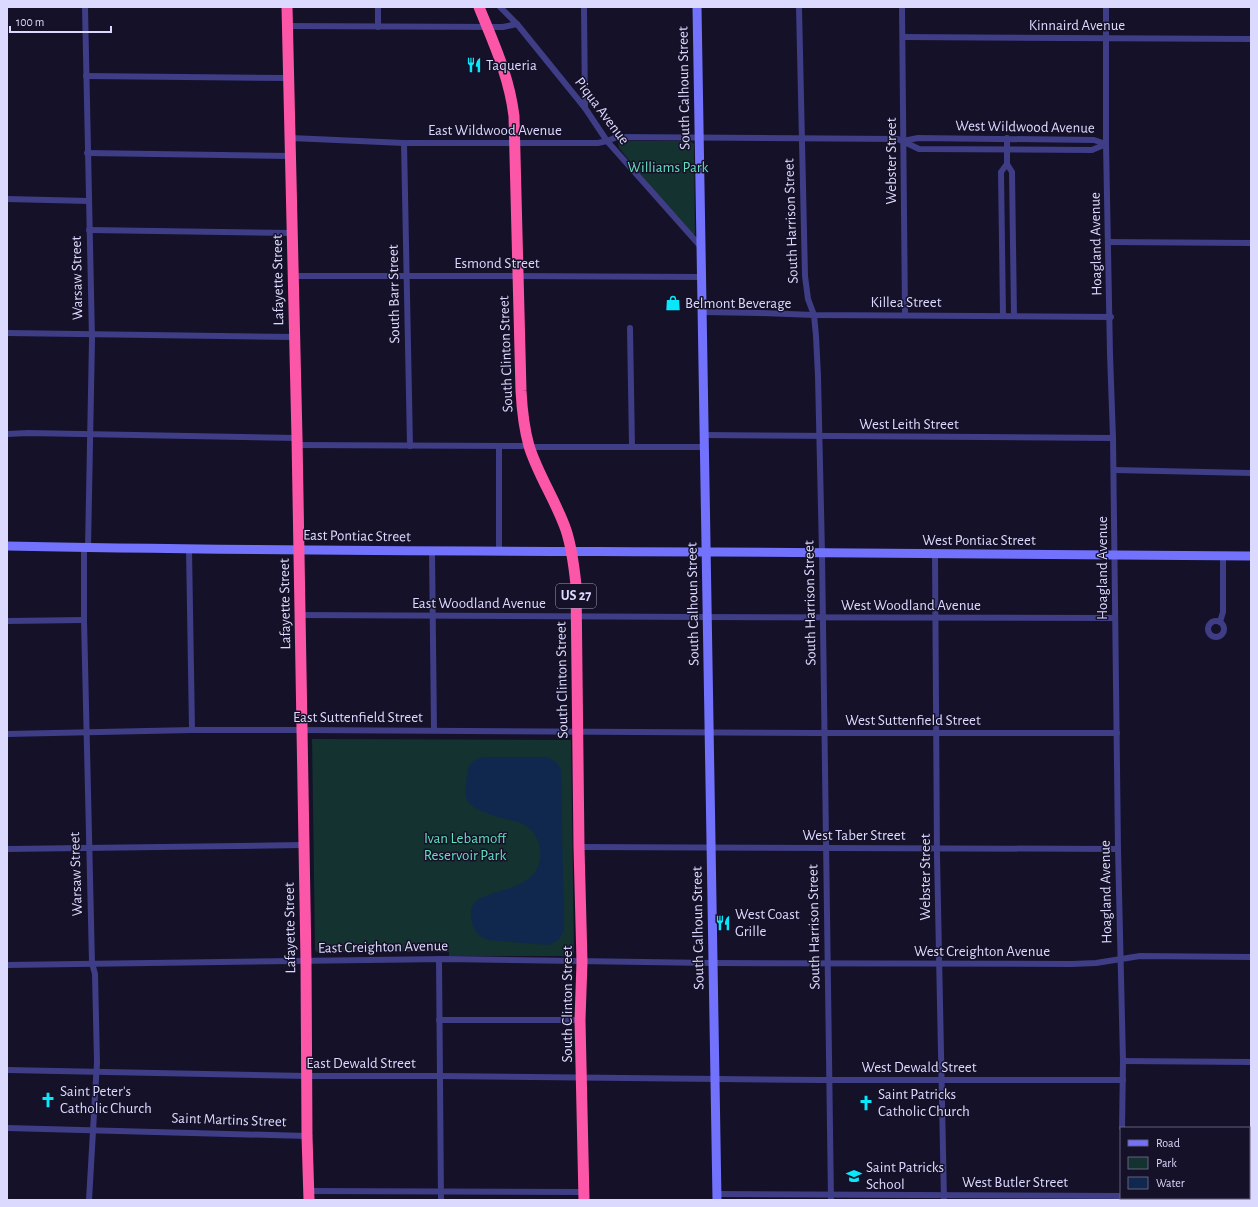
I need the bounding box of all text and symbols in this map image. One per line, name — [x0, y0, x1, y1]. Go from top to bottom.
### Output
scale bar — [10, 8, 111, 34]
text: 100 m — [16, 16, 44, 28]
street label: Kinnaird Avenue — [1029, 18, 1125, 33]
street label: South Calhoun Street — [675, 26, 693, 150]
restaurant icon: Taqueria — [465, 56, 483, 74]
place label: Taqueria — [486, 58, 537, 73]
street label: Piqua Avenue — [572, 75, 632, 147]
street label: Webster Street — [884, 117, 899, 205]
street label: West Wildwood Avenue — [955, 118, 1095, 136]
street label: East Wildwood Avenue — [428, 123, 562, 138]
street label: South Harrison Street — [781, 158, 801, 284]
park label: Williams Park — [628, 160, 709, 175]
street label: Hoagland Avenue — [1088, 192, 1104, 296]
street label: Lafayette Street — [270, 234, 286, 326]
street label: Warsaw Street — [69, 235, 85, 320]
street label: South Barr Street — [386, 244, 402, 344]
street label: Esmond Street — [454, 256, 540, 271]
shop icon: Belmont Beverage — [664, 294, 682, 312]
street label: South Clinton Street — [496, 295, 516, 413]
street label: Killea Street — [871, 295, 942, 310]
place label: Belmont Beverage — [685, 296, 792, 311]
street label: West Leith Street — [859, 417, 959, 432]
street label: Hoagland Avenue — [1095, 516, 1110, 620]
street label: East Pontiac Street — [303, 528, 411, 544]
street label: West Pontiac Street — [922, 533, 1036, 548]
street label: South Harrison Street — [801, 540, 819, 666]
street label: South Calhoun Street — [684, 542, 702, 666]
street label: Lafayette Street — [277, 558, 293, 650]
road number: US 27 — [556, 584, 596, 608]
street label: East Woodland Avenue — [412, 596, 546, 611]
street label: West Woodland Avenue — [841, 598, 981, 613]
street label: South Clinton Street — [553, 621, 571, 739]
street label: East Suttenfield Street — [293, 710, 423, 725]
street label: West Suttenfield Street — [845, 713, 981, 728]
street label: West Taber Street — [802, 828, 906, 843]
street label: Warsaw Street — [67, 831, 85, 916]
park label: Ivan Lebamoff Reservoir Park — [424, 831, 508, 863]
street label: Webster Street — [918, 833, 933, 921]
street label: Hoagland Avenue — [1098, 840, 1114, 944]
street label: South Harrison Street — [805, 864, 823, 990]
street label: South Calhoun Street — [689, 866, 707, 990]
street label: Lafayette Street — [282, 882, 298, 974]
place label: West Coast Grille — [735, 907, 800, 939]
restaurant icon: West Coast Grille — [714, 914, 732, 932]
street label: East Creighton Avenue — [318, 938, 448, 956]
street label: West Creighton Avenue — [914, 944, 1050, 959]
street label: South Clinton Street — [560, 945, 575, 1063]
street label: East Dewald Street — [306, 1056, 416, 1071]
street label: West Dewald Street — [861, 1060, 977, 1075]
place label: Saint Peter's Catholic Church — [60, 1084, 152, 1116]
place label: Saint Patricks Catholic Church — [878, 1087, 970, 1119]
church icon: Saint Peter's Catholic Church — [39, 1091, 57, 1109]
church icon: Saint Patricks Catholic Church — [857, 1094, 875, 1112]
street label: Saint Martins Street — [171, 1110, 287, 1130]
legend — [1120, 1127, 1250, 1199]
text: Road — [1156, 1137, 1180, 1149]
text: Park — [1156, 1157, 1177, 1169]
place label: Saint Patricks School — [866, 1160, 944, 1192]
school or university icon: Saint Patricks School — [845, 1167, 863, 1185]
street label: West Butler Street — [962, 1175, 1068, 1190]
text: Water — [1156, 1177, 1185, 1189]

